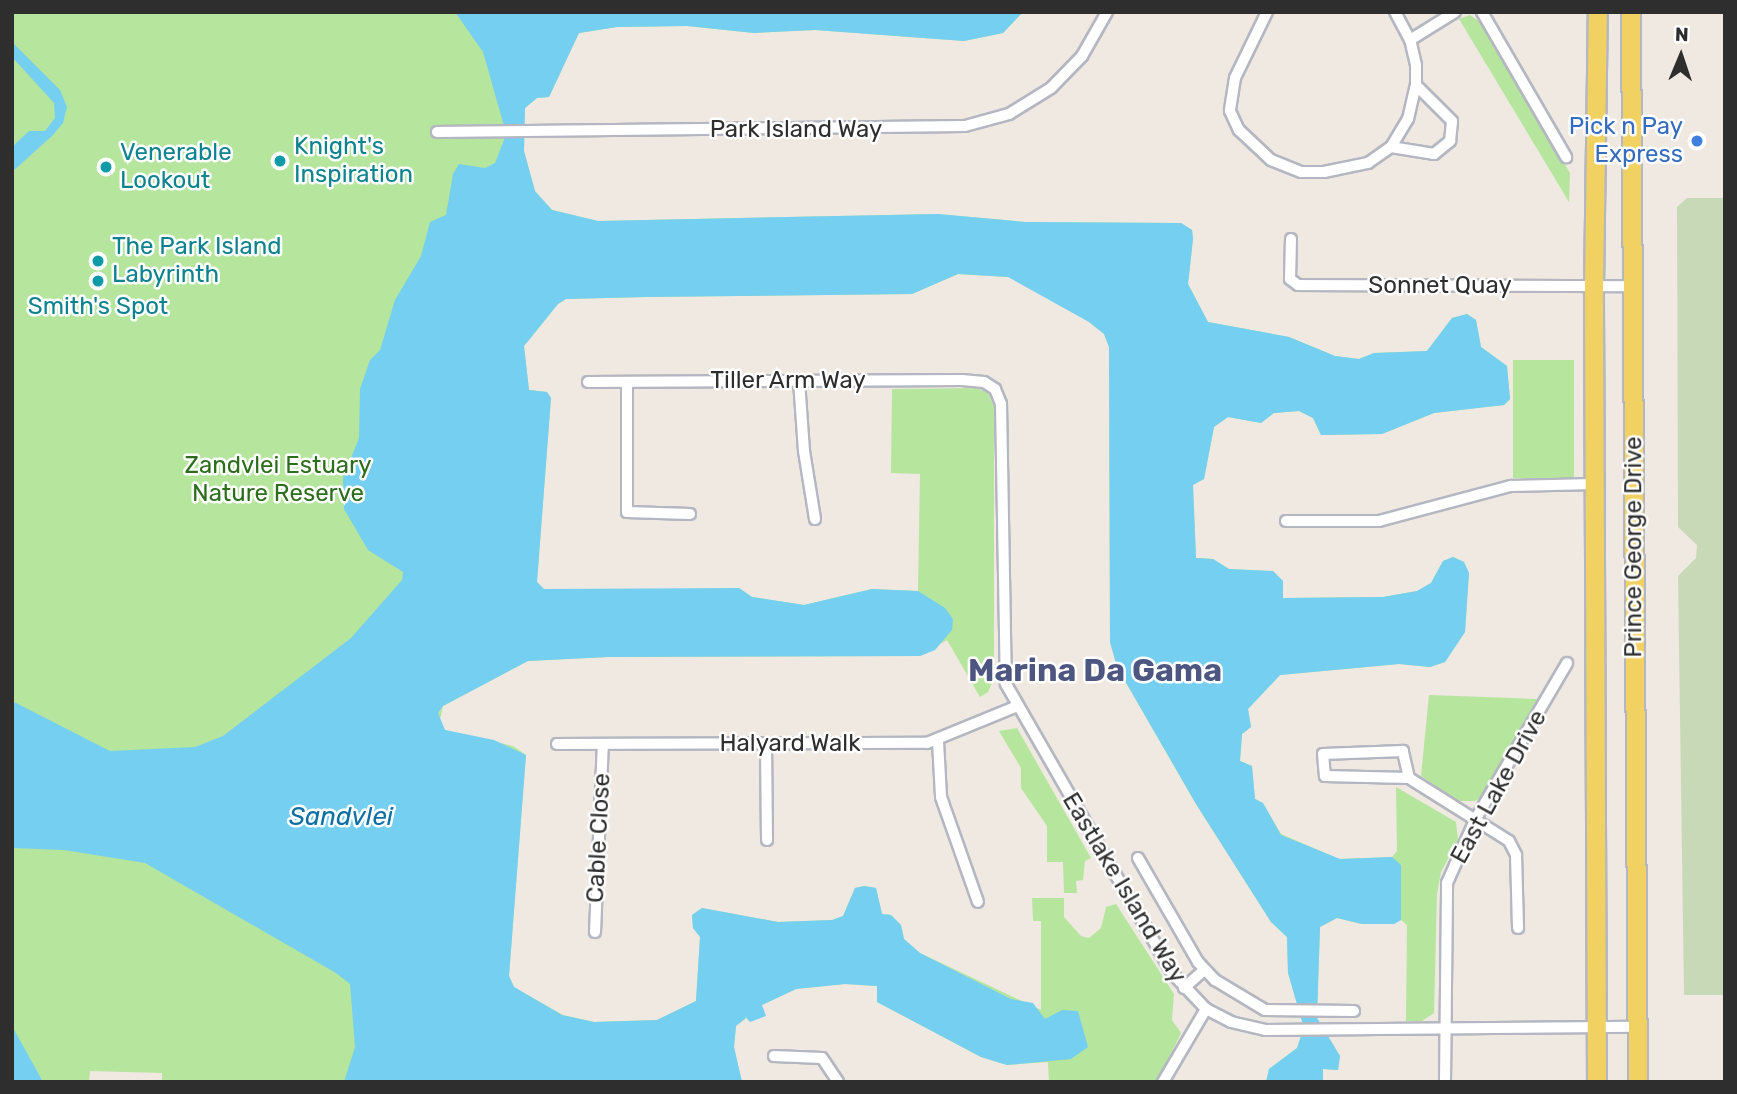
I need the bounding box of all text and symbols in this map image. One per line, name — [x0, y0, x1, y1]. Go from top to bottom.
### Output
north arrow — [1646, 21, 1716, 91]
text: N — [1675, 23, 1689, 46]
place label: Pick n Pay Express — [1568, 113, 1683, 169]
street label: Park Island Way — [709, 116, 883, 144]
place label: Knight's Inspiration — [294, 133, 413, 189]
marker: Pick n Pay Express — [1689, 133, 1705, 149]
place label: Venerable Lookout — [120, 139, 232, 195]
marker: Knight's Inspiration — [272, 153, 288, 169]
marker: Venerable Lookout — [98, 159, 114, 175]
place label: The Park Island Labyrinth — [112, 233, 282, 289]
marker: The Park Island Labyrinth — [90, 253, 106, 269]
street label: Sonnet Quay — [1368, 272, 1512, 300]
marker: Smith's Spot — [90, 273, 106, 289]
place label: Smith's Spot — [28, 293, 168, 321]
street label: Tiller Arm Way — [709, 367, 867, 395]
street label: Prince George Drive — [1620, 436, 1648, 658]
park label: Zandvlei Estuary Nature Reserve — [185, 452, 371, 508]
district label: Marina Da Gama — [968, 651, 1222, 689]
street label: East Lake Drive — [1445, 705, 1553, 869]
street label: Halyard Walk — [719, 730, 861, 758]
street label: Cable Close — [581, 772, 617, 904]
street label: Eastlake Island Way — [1056, 788, 1192, 988]
water label: Sandvlei — [289, 801, 393, 833]

